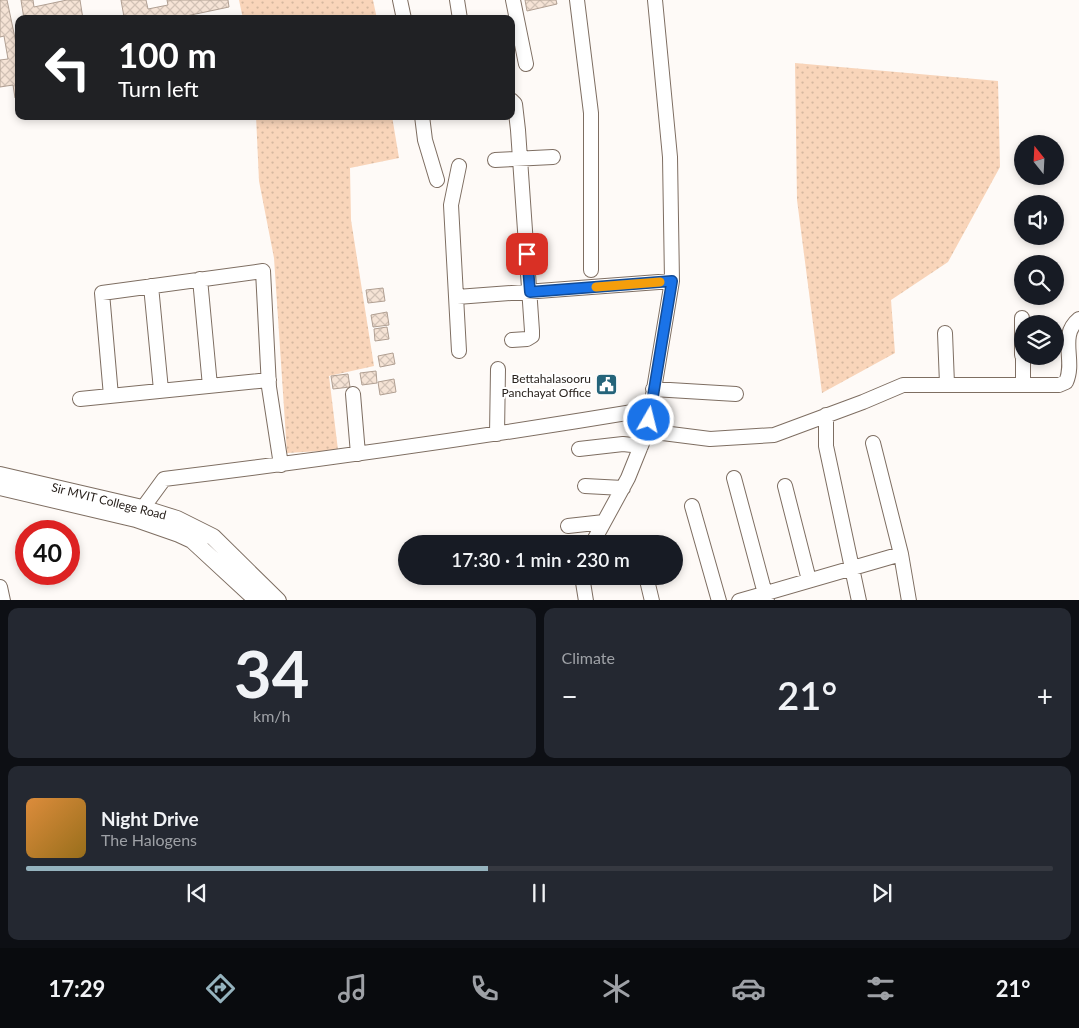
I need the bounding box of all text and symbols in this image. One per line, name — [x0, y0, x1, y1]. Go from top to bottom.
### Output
text: 100 m — [118, 33, 217, 75]
icon: left — [35, 35, 100, 100]
text: Turn left — [118, 75, 199, 102]
north arrow — [1014, 135, 1064, 185]
map controls — [1014, 135, 1064, 365]
button: sound — [1014, 195, 1064, 245]
pin — [506, 233, 548, 275]
icon: arrive — [513, 240, 541, 268]
button: search — [1014, 255, 1064, 305]
button: layers — [1014, 315, 1064, 365]
place label: Bettahalasooru Panchayat Office — [502, 371, 591, 400]
public building icon: Bettahalasooru Panchayat Office — [595, 373, 619, 397]
position arrow — [622, 393, 674, 445]
street label: Sir MVIT College Road — [50, 479, 168, 523]
speed limit sign: 40 — [15, 520, 80, 585]
text: 17:30 · 1 min · 230 m — [451, 548, 630, 571]
text: 34 — [234, 634, 309, 712]
text: Climate — [562, 648, 615, 667]
text: 21° — [777, 672, 837, 718]
text: − — [562, 679, 578, 713]
text: + — [1037, 679, 1053, 713]
text: km/h — [253, 706, 290, 725]
text: Night Drive — [101, 807, 199, 830]
text: The Halogens — [101, 830, 197, 849]
icon: previous — [183, 879, 211, 907]
icon: pause — [525, 879, 553, 907]
icon: next — [868, 879, 896, 907]
icon: directions — [203, 971, 238, 1006]
icon: music — [335, 971, 370, 1006]
icon: phone — [467, 971, 502, 1006]
icon: climate — [599, 971, 634, 1006]
icon: car — [731, 971, 766, 1006]
icon: filters — [863, 971, 898, 1006]
text: 17:29 — [49, 975, 105, 1002]
text: 21° — [996, 975, 1030, 1002]

